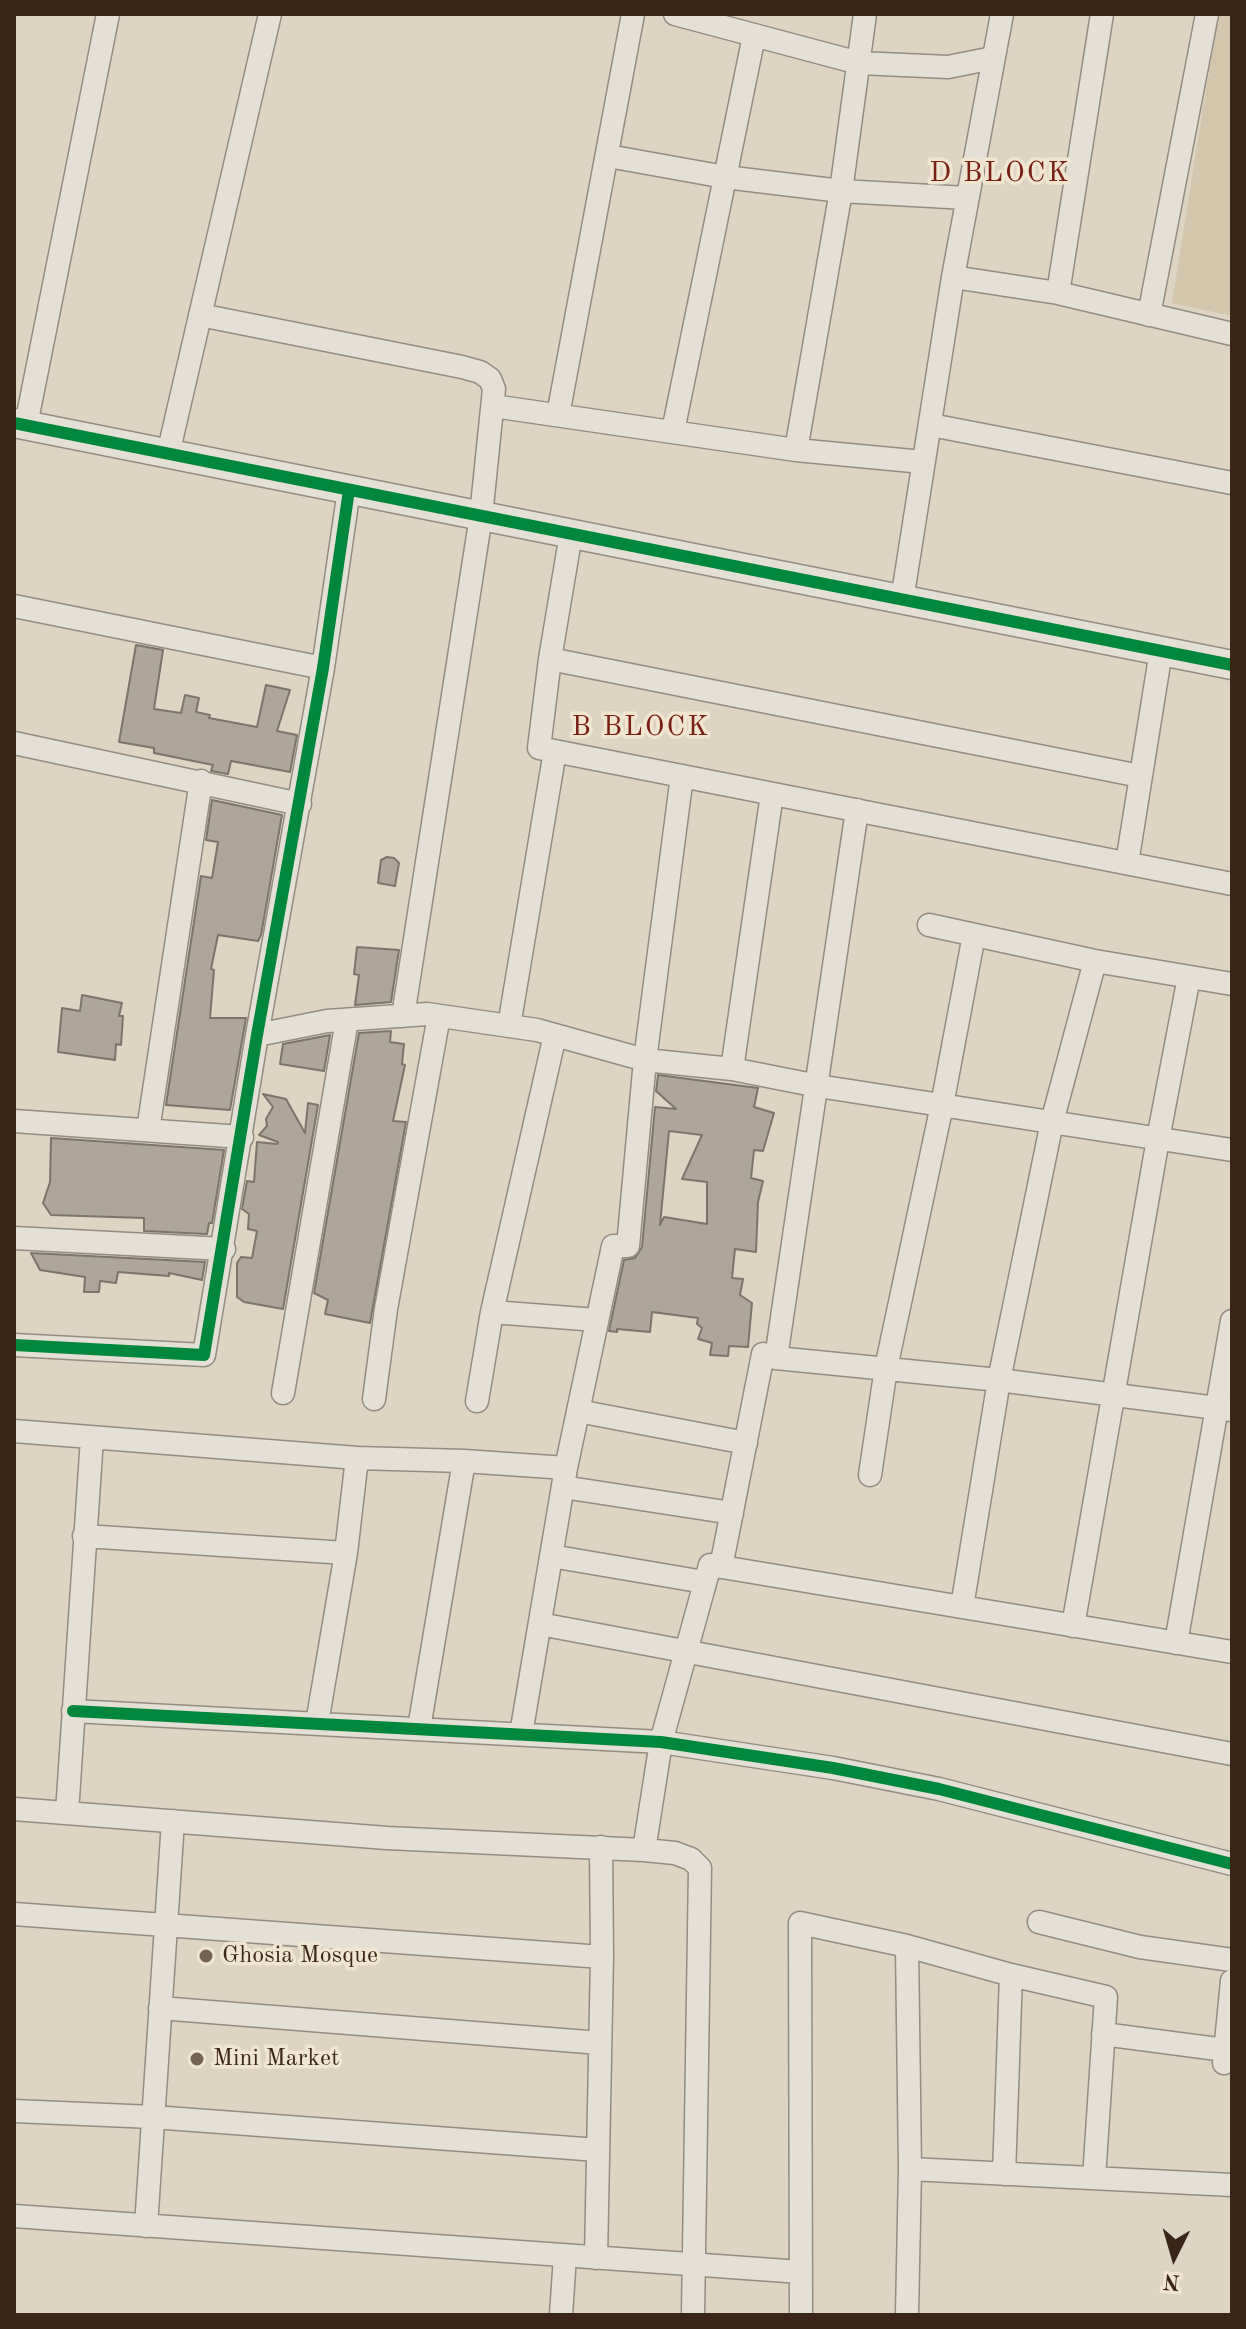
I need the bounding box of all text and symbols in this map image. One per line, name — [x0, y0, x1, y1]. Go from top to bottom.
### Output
district label: D BLOCK — [929, 157, 1071, 191]
district label: B BLOCK — [572, 711, 710, 745]
place label: Ghosia Mosque — [222, 1942, 378, 1970]
marker: Ghosia Mosque — [197, 1947, 215, 1965]
place label: Mini Market — [213, 2045, 339, 2073]
marker: Mini Market — [188, 2050, 206, 2068]
north arrow — [1134, 2217, 1214, 2297]
text: N — [1163, 2269, 1181, 2293]

